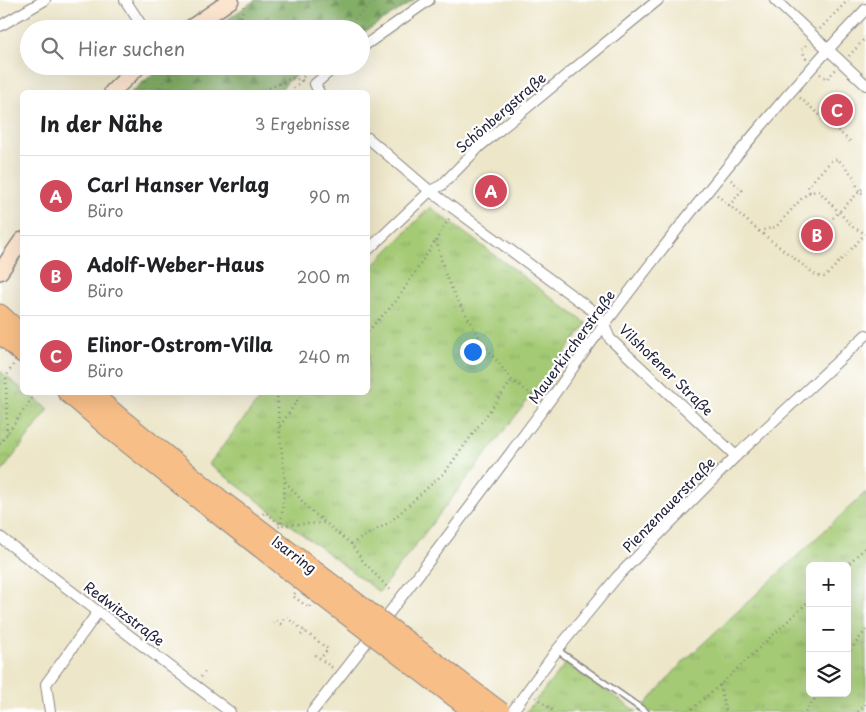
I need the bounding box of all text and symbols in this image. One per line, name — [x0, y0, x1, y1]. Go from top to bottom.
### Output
search box — [20, 20, 370, 75]
icon: search — [38, 34, 66, 62]
text: Hier suchen — [78, 34, 185, 62]
street label: Schönbergstraße — [451, 67, 550, 158]
pin: C — [821, 91, 853, 129]
text: In der Nähe — [40, 107, 162, 139]
text: 3 Ergebnisse — [255, 111, 350, 135]
text: Carl Hanser Verlag — [87, 170, 269, 198]
pin: A — [475, 172, 507, 210]
text: A — [50, 184, 62, 208]
text: 90 m — [309, 184, 350, 208]
text: Büro — [87, 198, 123, 222]
pin: B — [801, 216, 833, 254]
text: Adolf-Weber-Haus — [87, 250, 264, 278]
text: B — [51, 264, 61, 288]
text: 200 m — [297, 264, 350, 288]
text: Büro — [87, 278, 123, 302]
street label: Mauerkircherstraße — [523, 286, 620, 408]
street label: Vilshofener Straße — [615, 319, 718, 420]
text: Elinor-Ostrom-Villa — [87, 330, 273, 358]
your location — [460, 339, 486, 365]
text: C — [50, 344, 62, 368]
text: 240 m — [298, 344, 350, 368]
text: Büro — [87, 358, 123, 382]
street label: Pienzenauerstraße — [617, 452, 720, 557]
street label: Isarring — [268, 531, 321, 578]
map controls — [806, 562, 851, 697]
button: + — [806, 562, 851, 607]
street label: Redwitzstraße — [80, 576, 169, 651]
button: − — [806, 607, 851, 652]
button: layers — [806, 652, 851, 697]

